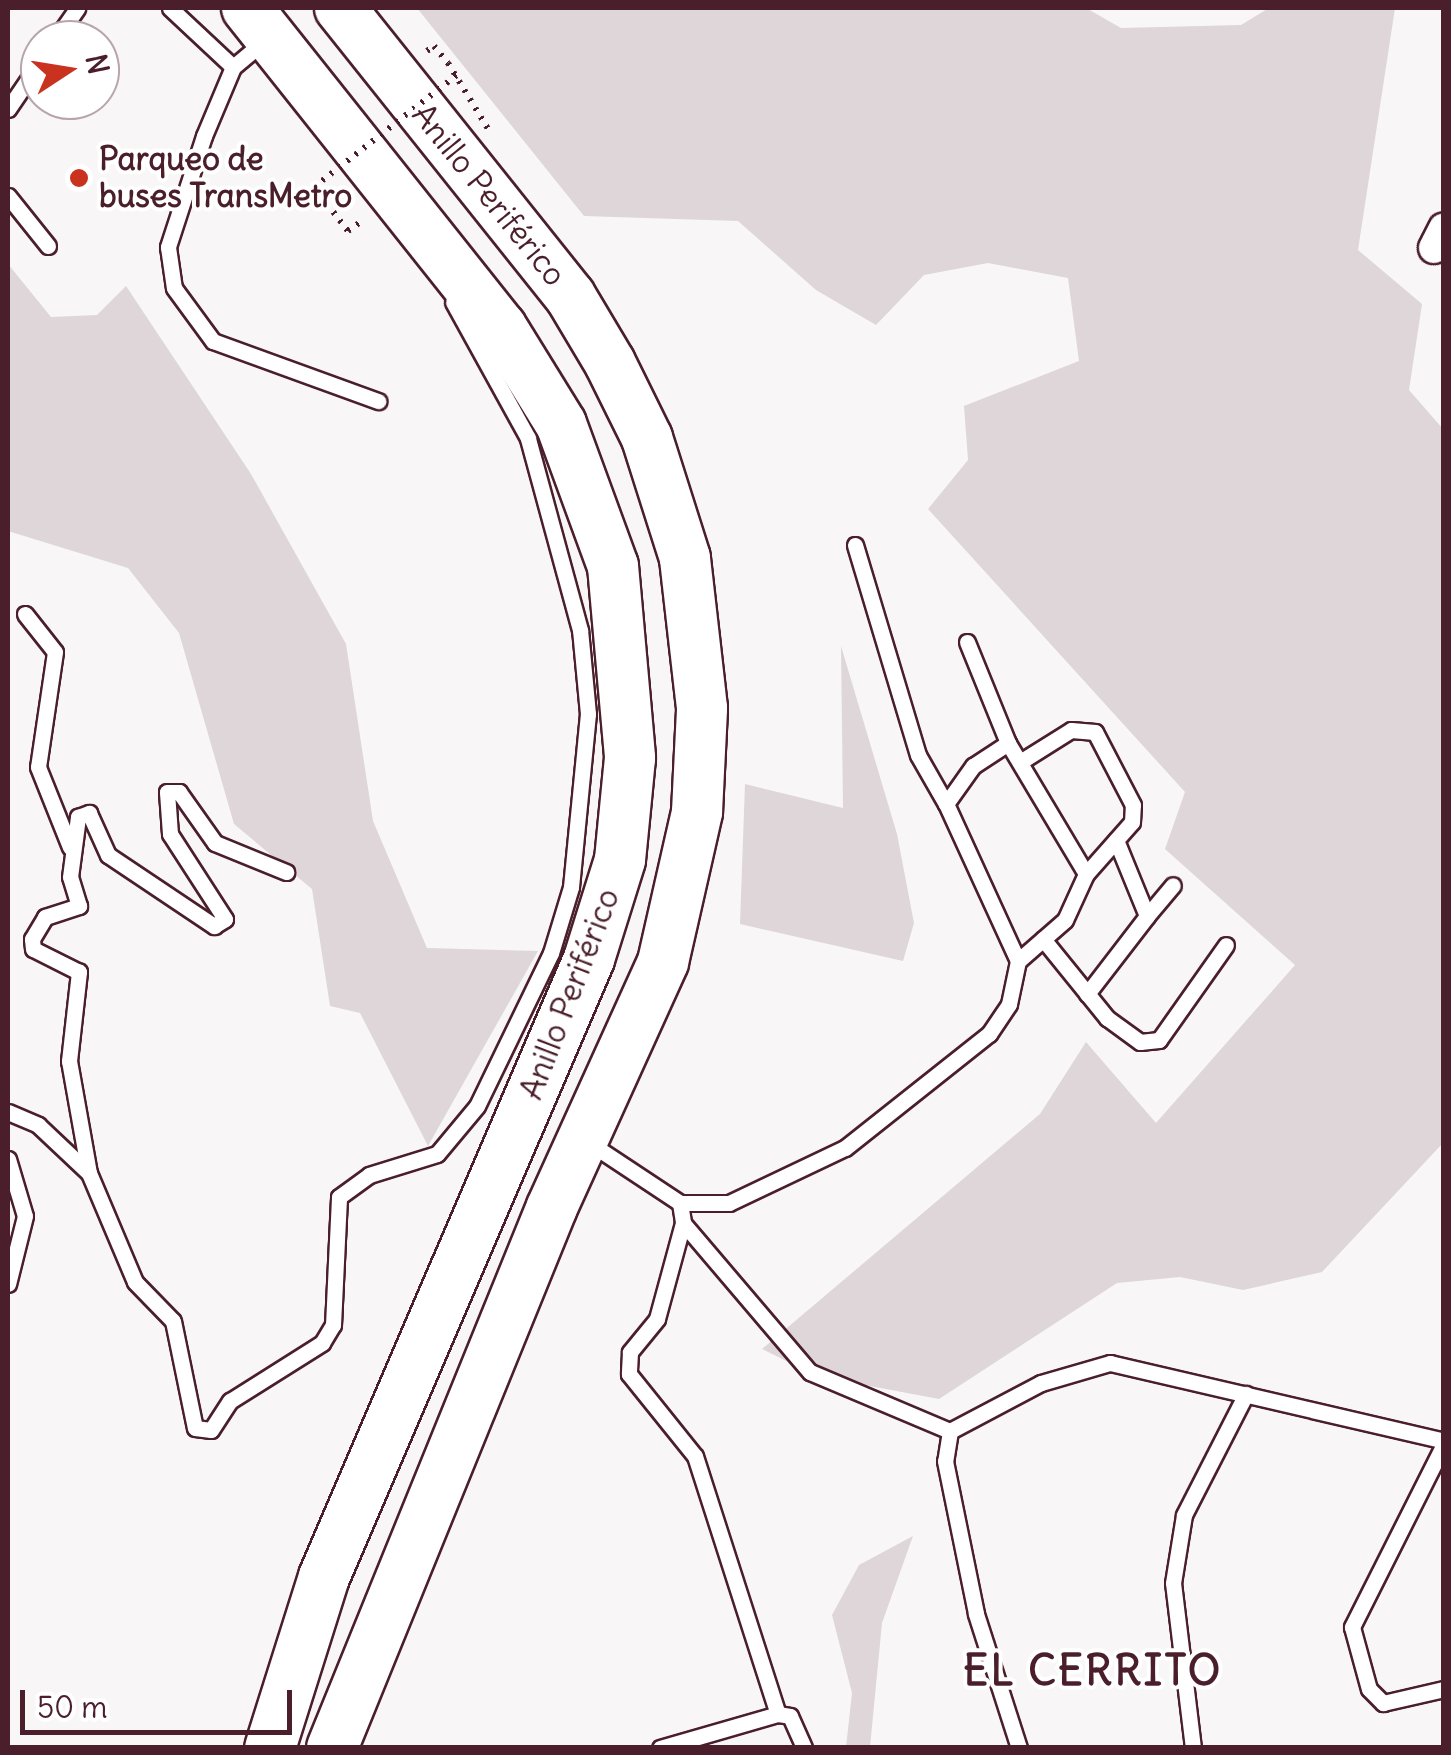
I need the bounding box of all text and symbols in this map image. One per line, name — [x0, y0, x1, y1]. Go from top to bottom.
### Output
north arrow — [20, 20, 120, 120]
text: N — [78, 51, 117, 77]
street label: Anillo Periférico — [404, 96, 574, 294]
place label: Parqueo de buses TransMetro — [99, 141, 352, 216]
marker: Parqueo de buses TransMetro — [68, 167, 90, 189]
street label: Anillo Periférico — [512, 883, 628, 1105]
district label: EL CERRITO — [963, 1645, 1223, 1695]
scale bar — [25, 1670, 298, 1732]
text: 50 m — [37, 1688, 107, 1726]

